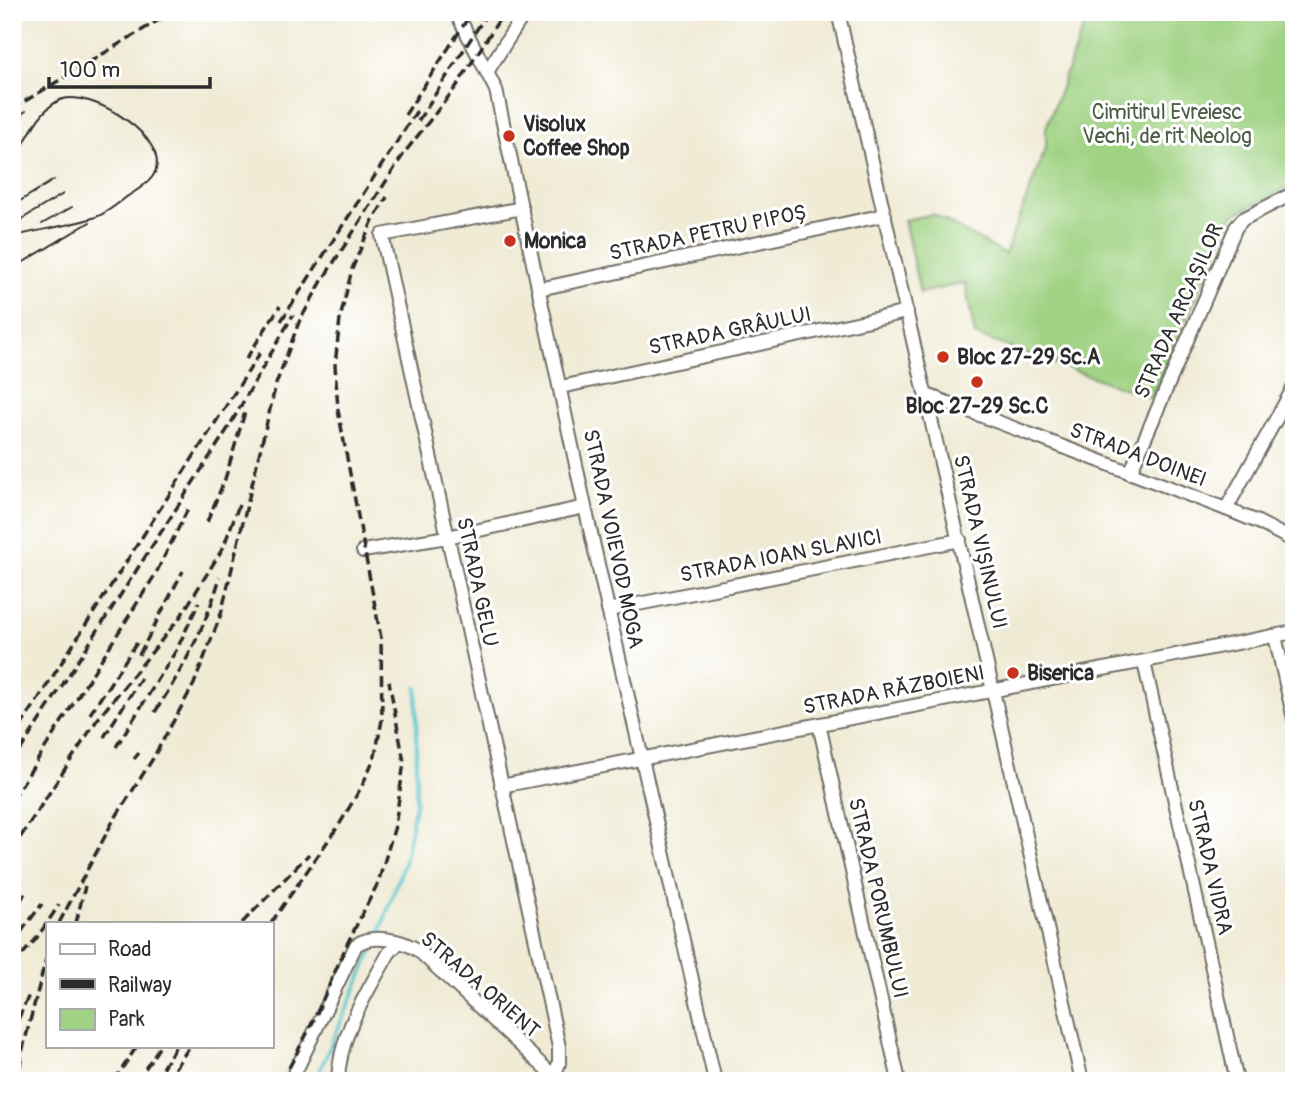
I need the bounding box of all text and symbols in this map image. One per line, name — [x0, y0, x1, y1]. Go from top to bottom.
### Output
scale bar — [49, 46, 210, 90]
text: 100 m — [60, 57, 120, 84]
park label: Cimitirul Evreiesc Vechi, de rit Neolog — [1082, 99, 1252, 150]
place label: Visolux Coffee Shop — [523, 111, 630, 162]
marker: Visolux Coffee Shop — [501, 128, 517, 144]
street label: STRADA PETRU PIPOȘ — [607, 199, 809, 267]
street label: STRADA ARCAȘILOR — [1128, 219, 1230, 403]
place label: Monica — [524, 228, 586, 255]
marker: Monica — [502, 233, 518, 249]
street label: STRADA GRÂULUI — [646, 301, 814, 361]
place label: Bloc 27-29 Sc.A — [957, 344, 1101, 371]
marker: Bloc 27-29 Sc.A — [935, 349, 951, 365]
marker: Bloc 27-29 Sc.C — [969, 374, 985, 390]
place label: Bloc 27-29 Sc.C — [906, 393, 1048, 420]
street label: STRADA DOINEI — [1066, 417, 1210, 493]
street label: STRADA VOIEVOD MOGA — [577, 427, 649, 651]
street label: STRADA VIȘINULUI — [947, 452, 1013, 632]
street label: STRADA GELU — [450, 515, 504, 649]
street label: STRADA IOAN SLAVICI — [678, 523, 884, 589]
street label: STRADA RĂZBOIENI — [801, 659, 987, 721]
place label: Biserica — [1027, 660, 1094, 687]
marker: Biserica — [1005, 665, 1021, 681]
street label: STRADA PORUMBULUI — [842, 795, 914, 1001]
street label: STRADA VIDRA — [1181, 796, 1239, 938]
legend — [46, 922, 273, 1048]
street label: STRADA ORIENT — [415, 926, 546, 1044]
text: Road — [108, 936, 152, 963]
text: Railway — [108, 972, 172, 999]
text: Park — [108, 1006, 145, 1033]

